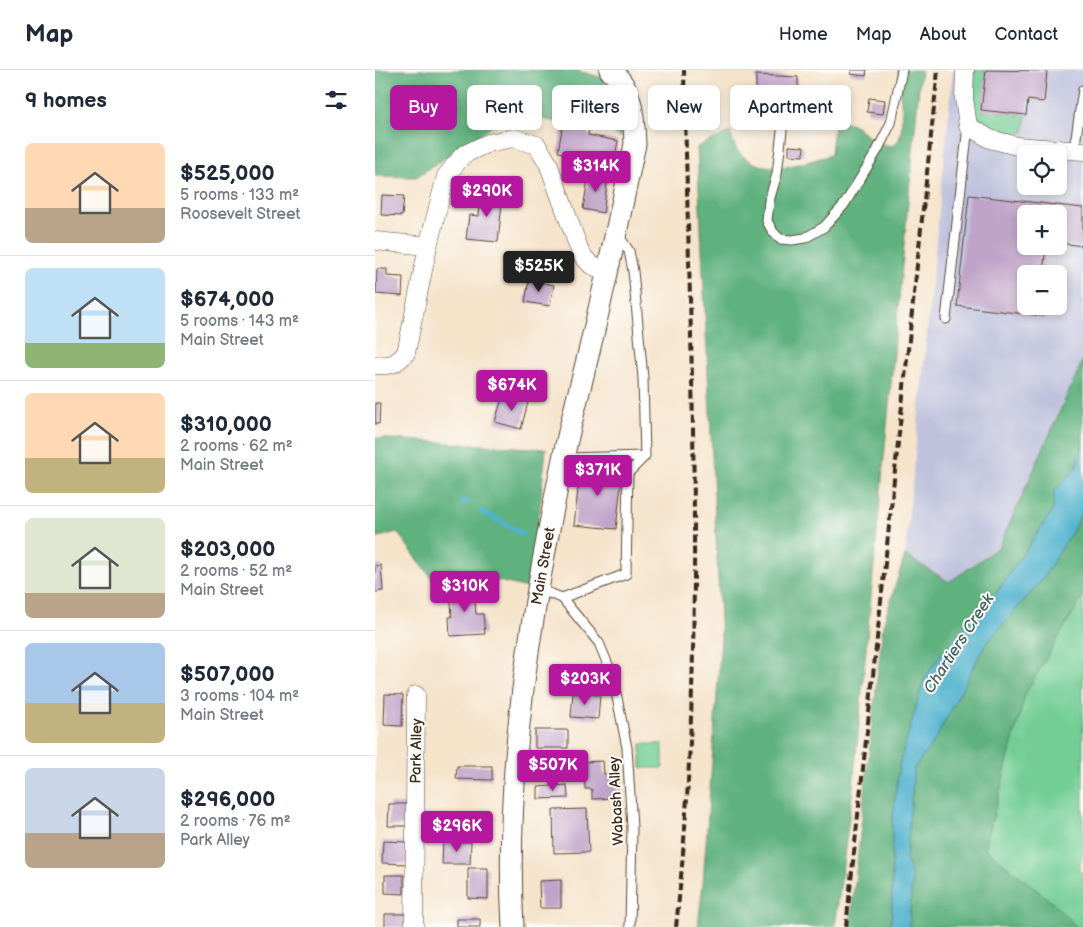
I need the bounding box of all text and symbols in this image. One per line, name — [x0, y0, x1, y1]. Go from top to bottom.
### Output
text: Map — [25, 20, 73, 49]
text: Home — [779, 24, 828, 45]
text: Map — [856, 24, 892, 45]
text: About — [920, 24, 967, 45]
text: Contact — [995, 24, 1058, 45]
chip: Buy — [390, 85, 457, 130]
chip: Rent — [467, 85, 542, 130]
chip: Filters — [552, 85, 638, 130]
chip: New — [648, 85, 720, 130]
chip: Apartment — [730, 85, 851, 130]
icon: filters — [322, 86, 350, 114]
text: 9 homes — [25, 88, 107, 113]
map controls — [1017, 145, 1067, 315]
button: locate — [1017, 145, 1067, 195]
pin: $314K — [561, 150, 631, 193]
text: $314K — [573, 157, 619, 176]
text: $525,000 — [180, 161, 275, 186]
icon: home — [65, 163, 125, 223]
pin: $290K — [452, 176, 522, 218]
text: $290K — [462, 182, 512, 201]
text: 5 rooms · 133 m² — [180, 186, 299, 205]
text: Roosevelt Street — [180, 205, 300, 224]
button: + — [1017, 205, 1067, 255]
pin: $525K — [504, 250, 574, 293]
text: $525K — [514, 257, 564, 276]
button: − — [1017, 265, 1067, 315]
text: $674,000 — [180, 287, 274, 312]
icon: home — [65, 288, 125, 348]
text: 5 rooms · 143 m² — [180, 312, 299, 331]
text: Main Street — [180, 331, 264, 350]
pin: $674K — [477, 370, 547, 412]
text: $674K — [487, 376, 537, 395]
text: $310,000 — [180, 412, 272, 437]
icon: home — [65, 413, 125, 473]
text: 2 rooms · 62 m² — [180, 437, 293, 456]
pin: $371K — [563, 454, 633, 497]
text: Main Street — [180, 456, 264, 475]
text: $371K — [575, 461, 621, 480]
street label: Main Street — [527, 525, 560, 606]
text: $203,000 — [180, 537, 275, 562]
icon: home — [65, 538, 125, 598]
text: 2 rooms · 52 m² — [180, 562, 292, 581]
pin: $310K — [430, 570, 500, 613]
text: $310K — [441, 577, 489, 596]
text: Main Street — [180, 581, 264, 600]
water label: Chartiers Creek — [920, 590, 999, 697]
text: $507,000 — [180, 662, 275, 687]
icon: home — [65, 663, 125, 723]
pin: $203K — [550, 664, 620, 706]
text: $203K — [560, 670, 610, 689]
text: 3 rooms · 104 m² — [180, 687, 299, 706]
text: Main Street — [180, 706, 264, 725]
street label: Park Alley — [406, 718, 427, 784]
pin: $507K — [518, 750, 588, 792]
text: $507K — [528, 756, 578, 775]
street label: Wabash Alley — [605, 756, 628, 846]
text: $296,000 — [180, 787, 275, 812]
icon: home — [65, 788, 125, 848]
pin: $296K — [422, 810, 492, 853]
text: 2 rooms · 76 m² — [180, 812, 291, 831]
text: $296K — [432, 817, 482, 836]
text: Park Alley — [180, 831, 250, 850]

